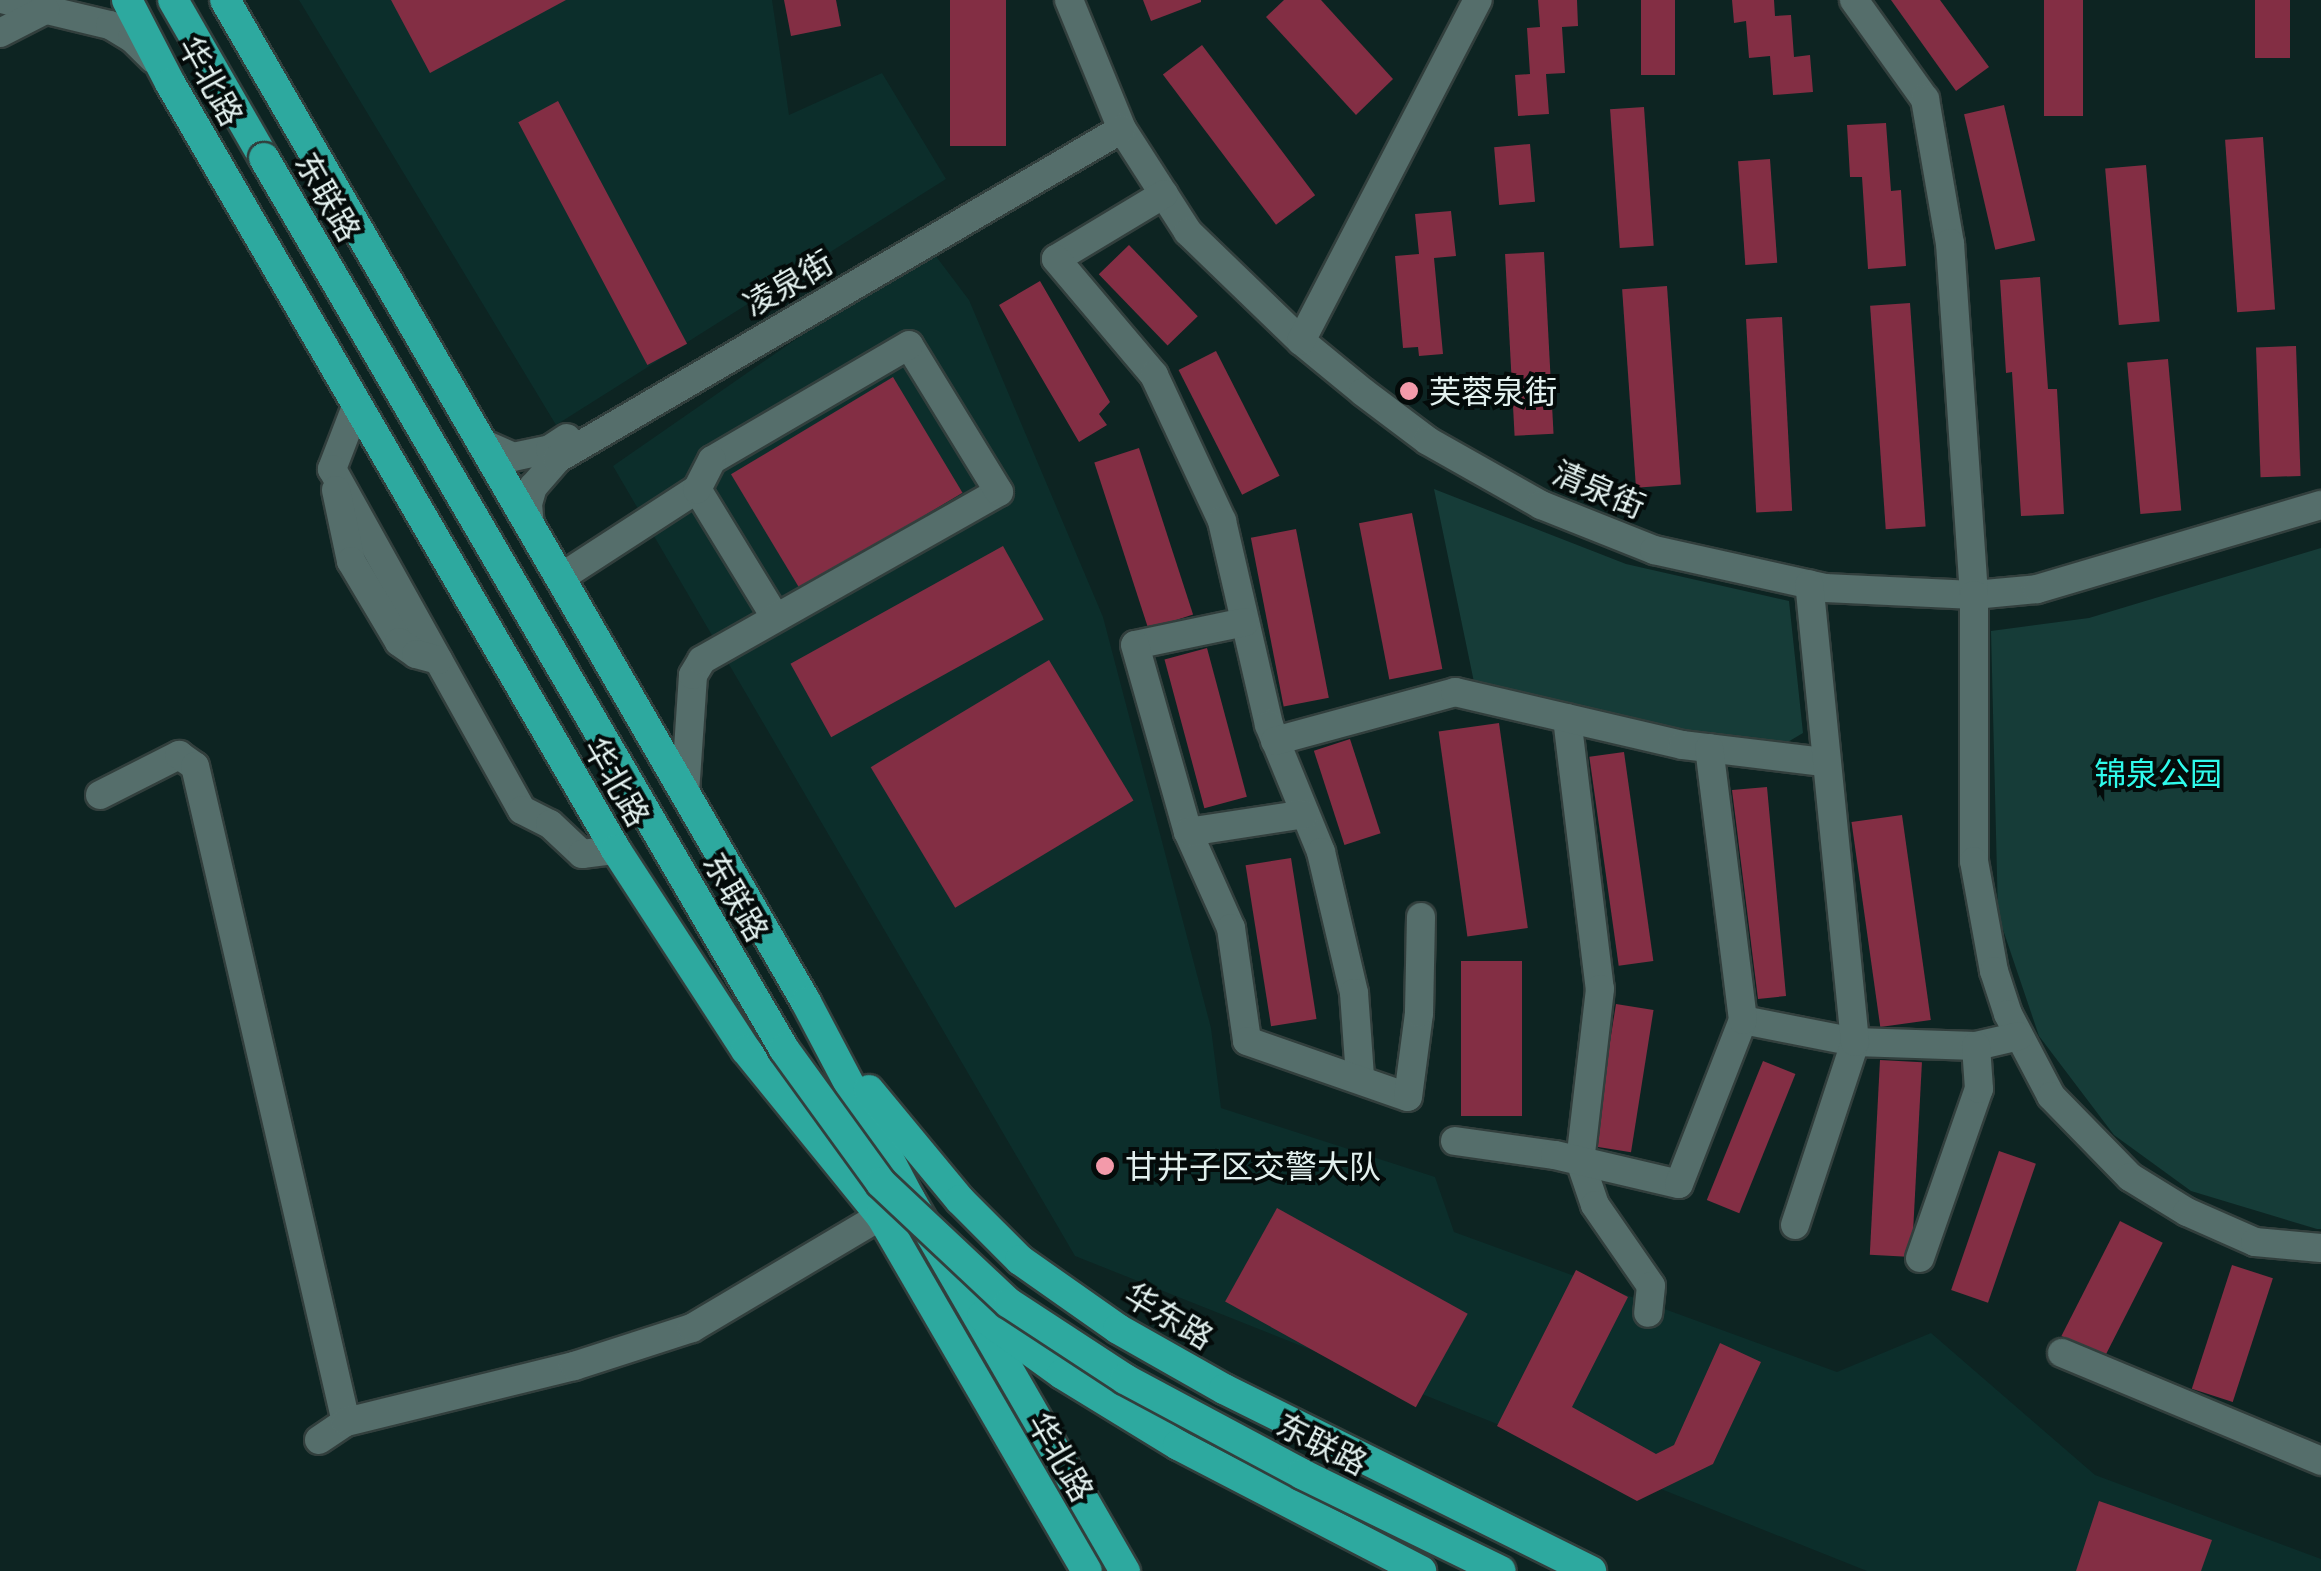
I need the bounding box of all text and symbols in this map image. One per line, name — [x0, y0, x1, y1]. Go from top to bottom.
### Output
street label: 华北路 — [171, 30, 251, 132]
street label: 东联路 — [287, 146, 369, 248]
street label: 凌泉街 — [737, 242, 839, 324]
place label: 芙蓉泉街 — [1429, 372, 1557, 410]
marker: 芙蓉泉街 — [1398, 380, 1420, 402]
street label: 清泉街 — [1547, 453, 1651, 525]
street label: 华北路 — [576, 731, 658, 833]
park label: 锦泉公园 — [2094, 754, 2222, 792]
street label: 东联路 — [695, 846, 777, 948]
place label: 甘井子区交警大队 — [1125, 1147, 1381, 1185]
marker: 甘井子区交警大队 — [1094, 1155, 1116, 1177]
street label: 华东路 — [1118, 1275, 1220, 1357]
street label: 东联路 — [1271, 1405, 1373, 1483]
street label: 华北路 — [1020, 1406, 1102, 1508]

